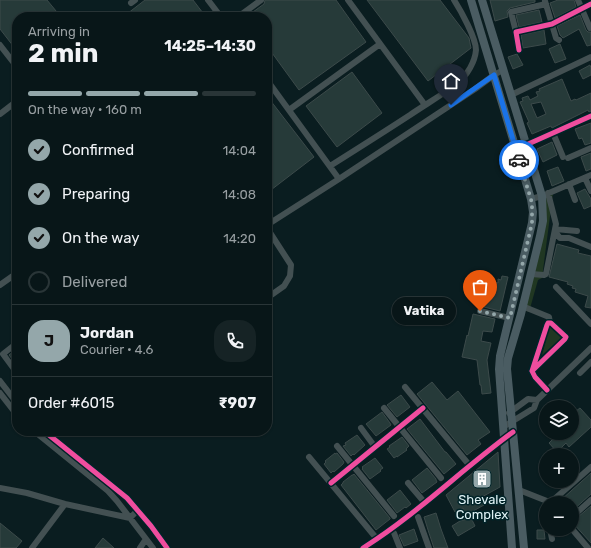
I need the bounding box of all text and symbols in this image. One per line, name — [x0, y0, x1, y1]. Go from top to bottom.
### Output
text: Arriving in — [28, 24, 90, 39]
text: 14:25–14:30 — [164, 37, 256, 55]
text: 2 min — [28, 38, 98, 69]
pin — [434, 64, 468, 105]
icon: home — [440, 70, 462, 92]
text: On the way · 160 m — [28, 102, 142, 117]
icon: check — [28, 139, 50, 161]
courier — [499, 140, 539, 180]
text: Confirmed — [62, 141, 134, 159]
text: 14:04 — [223, 143, 256, 158]
icon: car — [508, 149, 530, 171]
icon: check — [28, 183, 50, 205]
text: Preparing — [62, 185, 130, 203]
text: 14:08 — [223, 187, 256, 202]
icon: check — [28, 227, 50, 249]
text: On the way — [62, 229, 140, 247]
text: 14:20 — [223, 231, 256, 246]
pin — [463, 270, 497, 311]
text: Delivered — [62, 273, 127, 291]
icon: bag — [469, 276, 491, 298]
callout: Vatika — [392, 297, 456, 325]
text: Vatika — [404, 303, 444, 318]
button: phone — [214, 320, 256, 362]
text: Jordan — [80, 324, 134, 342]
text: J — [44, 332, 54, 350]
text: Courier · 4.6 — [80, 342, 153, 357]
text: Order #6015 — [28, 394, 114, 412]
text: ₹907 — [219, 394, 256, 412]
map controls — [539, 400, 579, 536]
button: layers — [539, 400, 579, 440]
button: + — [539, 448, 579, 488]
building icon: Shevale Complex — [471, 468, 493, 490]
place label: Shevale Complex — [456, 492, 508, 522]
button: − — [539, 496, 579, 536]

